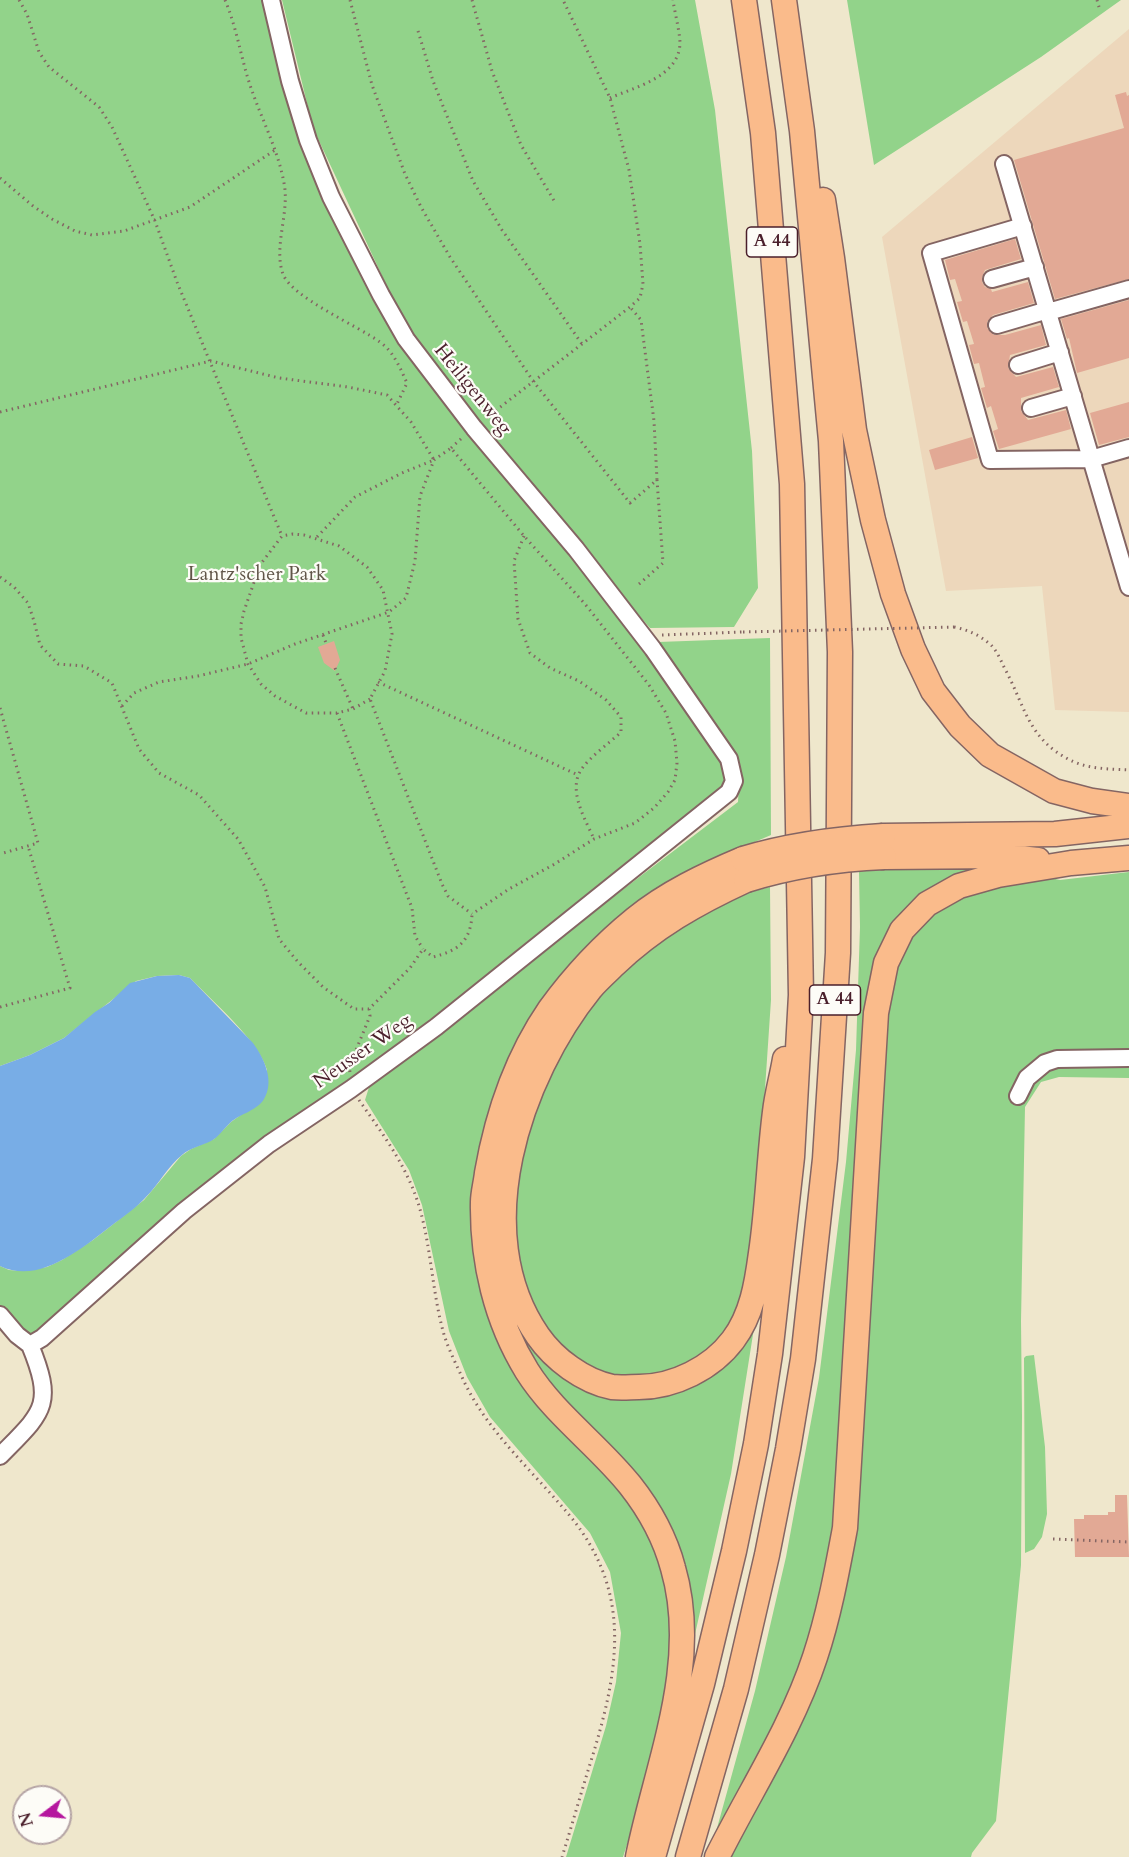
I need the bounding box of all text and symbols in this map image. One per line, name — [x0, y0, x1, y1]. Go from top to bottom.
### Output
road number: A 44 — [746, 227, 798, 257]
street label: Heiligenweg — [428, 340, 516, 440]
park label: Lantz'scher Park — [188, 563, 326, 587]
road number: A 44 — [810, 985, 860, 1015]
street label: Neusser Weg — [309, 1009, 417, 1095]
north arrow — [12, 1785, 72, 1845]
text: N — [14, 1810, 39, 1829]

